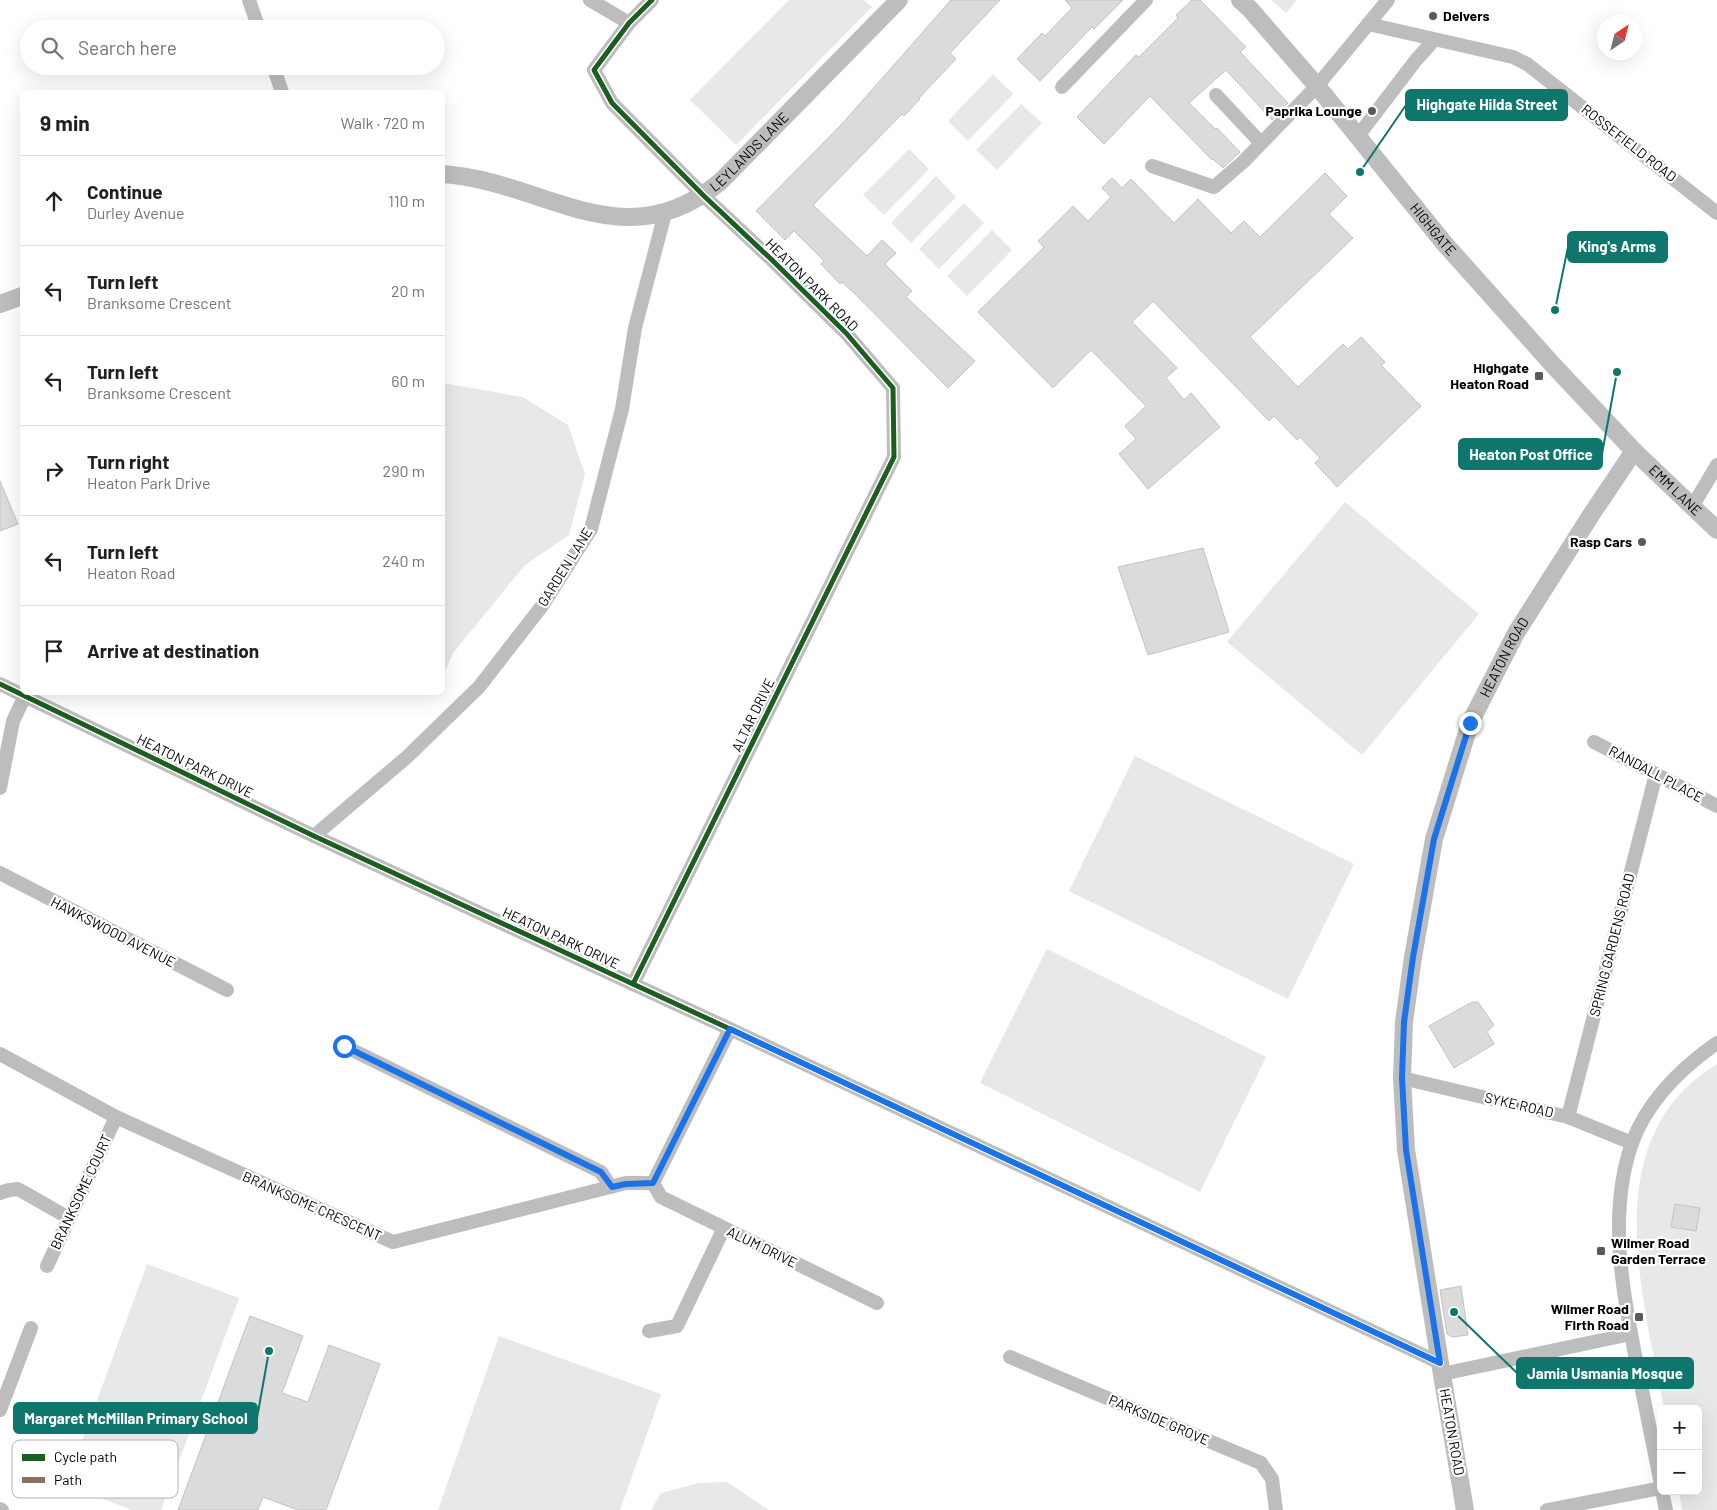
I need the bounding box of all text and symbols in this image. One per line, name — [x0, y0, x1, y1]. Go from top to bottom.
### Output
place label: Delvers — [1443, 7, 1489, 24]
marker: Delvers — [1427, 10, 1439, 22]
north arrow — [1597, 15, 1642, 60]
search box — [20, 20, 445, 75]
icon: search — [38, 34, 66, 62]
text: Search here — [78, 36, 177, 59]
callout: Highgate Hilda Street — [1406, 90, 1567, 120]
text: Highgate Hilda Street — [1416, 95, 1558, 113]
street label: ROSSEFIELD ROAD — [1578, 100, 1680, 185]
place label: Paprika Lounge — [1266, 102, 1362, 119]
marker: Paprika Lounge — [1366, 105, 1378, 117]
street label: LEYLANDS LANE — [706, 108, 792, 195]
text: 9 min — [40, 110, 90, 135]
text: Walk · 720 m — [340, 113, 425, 132]
text: Continue — [87, 180, 163, 203]
icon: ahead — [40, 187, 68, 215]
text: 110 m — [388, 191, 425, 210]
street label: HIGHGATE — [1407, 199, 1460, 259]
text: Durley Avenue — [87, 203, 185, 222]
callout: King's Arms — [1568, 232, 1667, 262]
street label: HEATON PARK ROAD — [762, 235, 862, 335]
text: King's Arms — [1578, 237, 1657, 255]
text: Turn left — [87, 270, 158, 293]
icon: left — [40, 277, 68, 305]
text: 20 m — [391, 281, 425, 300]
text: Branksome Crescent — [87, 293, 232, 312]
place label: Highgate Heaton Road — [1450, 359, 1529, 392]
text: Turn left — [87, 360, 158, 383]
icon: left — [40, 367, 68, 395]
marker: Highgate Heaton Road — [1533, 370, 1545, 382]
text: 60 m — [391, 371, 425, 390]
text: Branksome Crescent — [87, 383, 232, 402]
callout: Heaton Post Office — [1459, 439, 1602, 469]
text: Heaton Post Office — [1469, 445, 1593, 463]
text: Turn right — [87, 450, 169, 473]
icon: right — [40, 457, 68, 485]
text: 290 m — [383, 461, 425, 480]
street label: EMM LANE — [1646, 461, 1705, 519]
text: Heaton Park Drive — [87, 473, 210, 492]
street label: GARDEN LANE — [534, 524, 596, 609]
place label: Rasp Cars — [1570, 533, 1632, 550]
marker: Rasp Cars — [1636, 536, 1648, 548]
text: Turn left — [87, 540, 158, 563]
icon: left — [40, 547, 68, 575]
text: 240 m — [382, 551, 425, 570]
text: Heaton Road — [87, 563, 176, 582]
street label: HEATON ROAD — [1476, 614, 1532, 700]
icon: arrive — [40, 637, 68, 665]
text: Arrive at destination — [87, 639, 259, 662]
street label: ALTAR DRIVE — [727, 675, 778, 754]
route end — [1459, 712, 1482, 735]
street label: HEATON PARK DRIVE — [134, 730, 256, 801]
street label: RANDALL PLACE — [1606, 742, 1706, 806]
street label: SPRING GARDENS ROAD — [1585, 871, 1638, 1018]
street label: HAWKSWOOD AVENUE — [48, 893, 178, 970]
street label: HEATON PARK DRIVE — [500, 903, 622, 972]
route start — [333, 1035, 356, 1058]
street label: SYKE ROAD — [1483, 1088, 1555, 1121]
street label: BRANKSOME COURT — [46, 1131, 115, 1252]
street label: BRANKSOME CRESCENT — [240, 1167, 384, 1244]
street label: ALUM DRIVE — [724, 1222, 800, 1271]
place label: Wilmer Road Garden Terrace — [1611, 1234, 1706, 1267]
marker: Wilmer Road Garden Terrace — [1595, 1245, 1607, 1257]
place label: Wilmer Road Firth Road — [1551, 1300, 1629, 1333]
marker: Wilmer Road Firth Road — [1633, 1311, 1645, 1323]
callout: Jamia Usmania Mosque — [1517, 1358, 1693, 1388]
text: Jamia Usmania Mosque — [1527, 1364, 1683, 1382]
street label: HEATON ROAD — [1436, 1387, 1468, 1477]
street label: PARKSIDE GROVE — [1106, 1391, 1212, 1448]
callout: Margaret McMillan Primary School — [14, 1403, 257, 1433]
map controls — [1657, 1405, 1702, 1495]
button: + — [1657, 1405, 1702, 1450]
text: Margaret McMillan Primary School — [24, 1409, 248, 1427]
legend — [12, 1440, 178, 1498]
text: Cycle path — [54, 1448, 117, 1465]
button: − — [1657, 1450, 1702, 1495]
text: Path — [54, 1471, 82, 1488]

